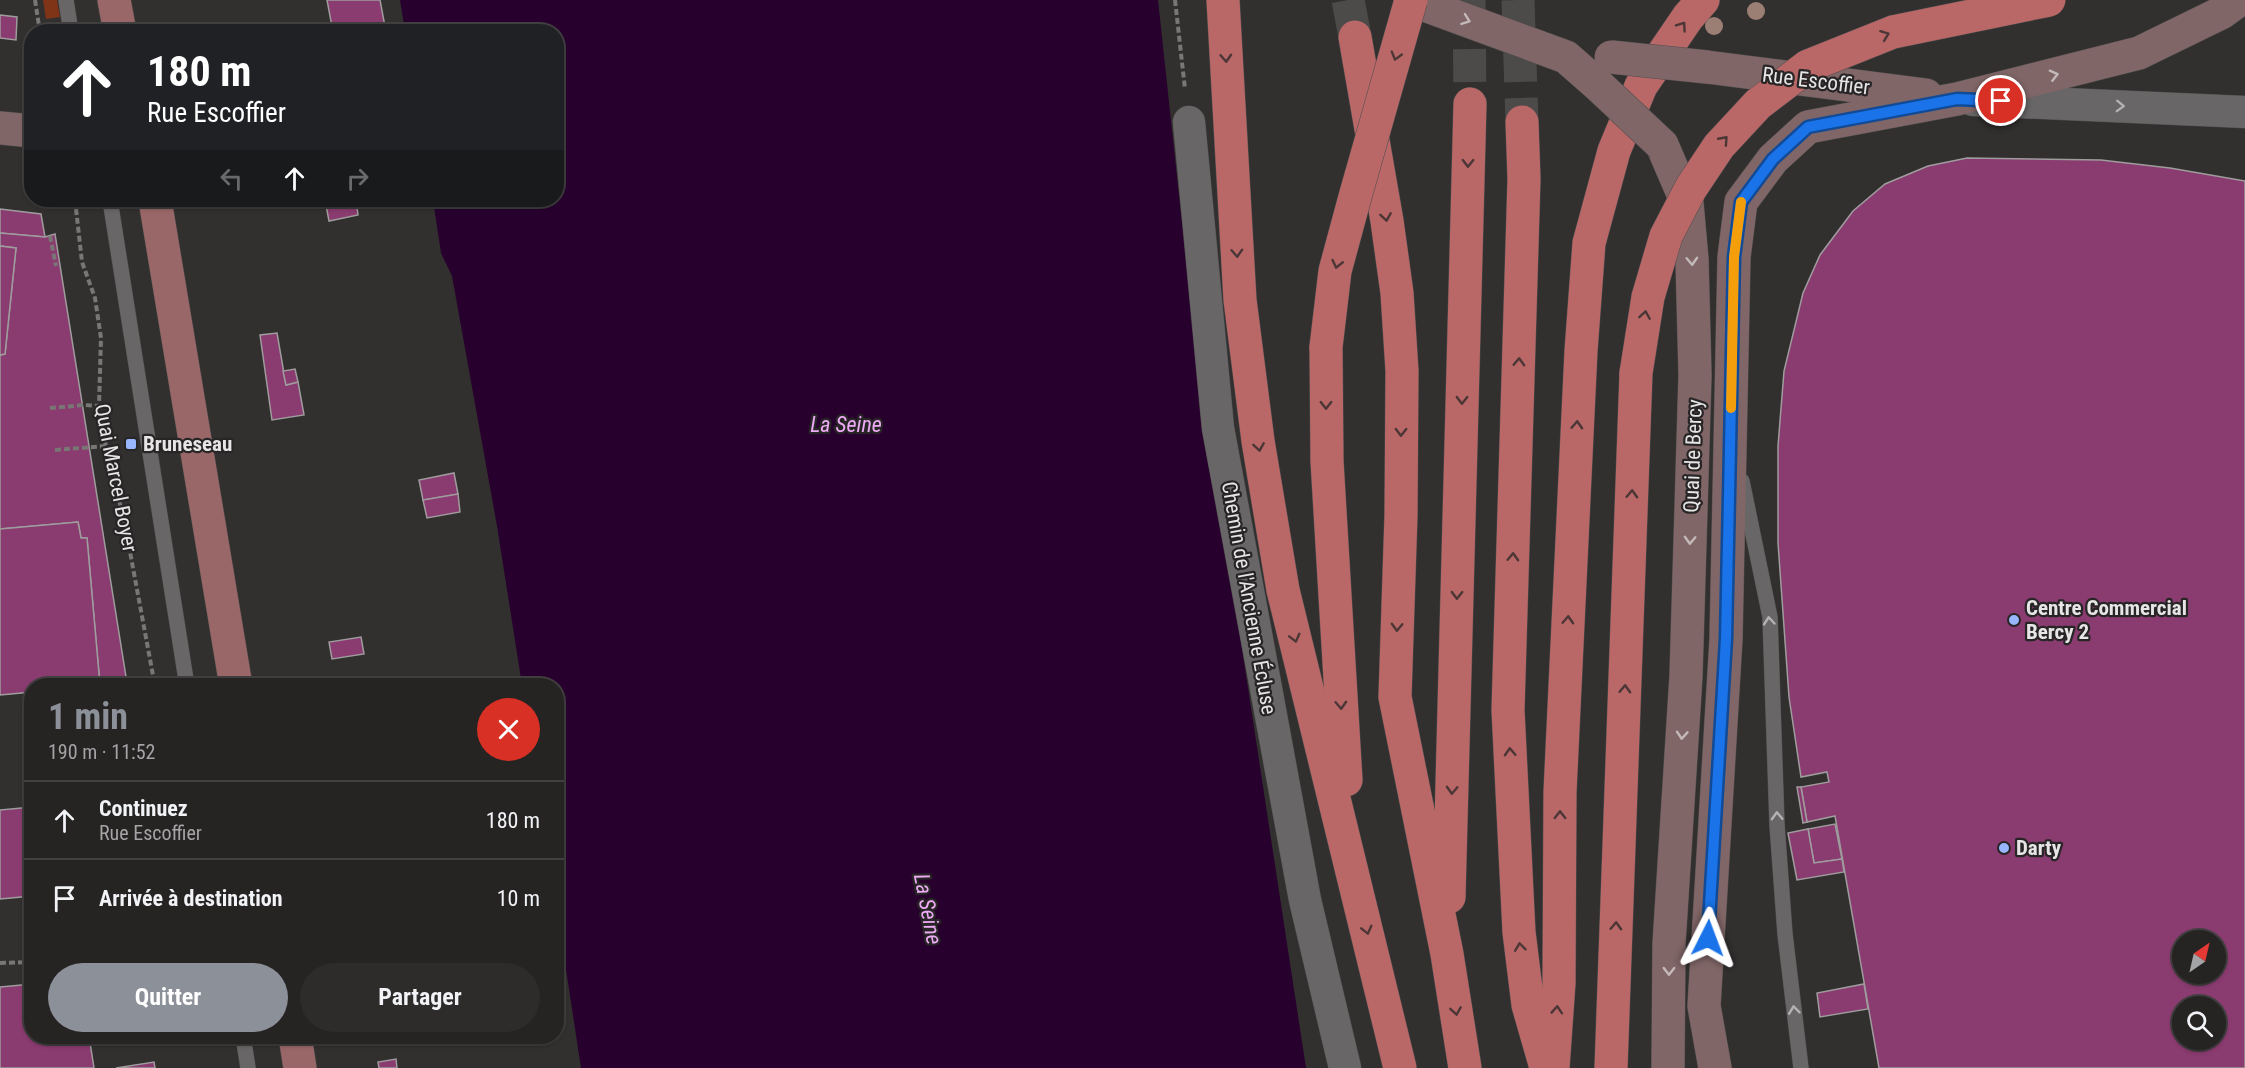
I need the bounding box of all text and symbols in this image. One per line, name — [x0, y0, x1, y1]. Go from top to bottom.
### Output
one-way arrow — [1460, 13, 1471, 25]
one-way arrow — [1675, 22, 1686, 33]
one-way arrow — [1879, 30, 1890, 42]
text: 180 m — [147, 47, 252, 96]
icon: ahead — [48, 48, 126, 126]
one-way arrow — [1391, 51, 1403, 61]
one-way arrow — [1220, 54, 1233, 63]
street label: Rue Escoffier — [1761, 63, 1871, 99]
one-way arrow — [2049, 69, 2059, 82]
pin — [1975, 75, 2026, 126]
icon: arrive — [1984, 84, 2017, 117]
text: Rue Escoffier — [147, 97, 286, 129]
one-way arrow — [2116, 100, 2125, 113]
one-way arrow — [1717, 136, 1728, 147]
one-way arrow — [1462, 158, 1475, 167]
icon: left — [215, 162, 248, 195]
icon: ahead — [278, 162, 311, 195]
icon: right — [341, 162, 374, 195]
one-way arrow — [1379, 211, 1392, 221]
one-way arrow — [1231, 249, 1244, 258]
one-way arrow — [1685, 257, 1698, 266]
one-way arrow — [1332, 259, 1345, 269]
one-way arrow — [1638, 311, 1651, 321]
one-way arrow — [1512, 358, 1525, 367]
one-way arrow — [1456, 395, 1468, 404]
street label: Quai de Bercy — [1679, 399, 1707, 513]
one-way arrow — [1320, 401, 1332, 410]
street label: Quai Marcel Boyer — [90, 402, 142, 554]
water label: La Seine — [810, 412, 882, 437]
one-way arrow — [1571, 421, 1584, 430]
one-way arrow — [1395, 427, 1408, 436]
place label: Bruneseau — [143, 432, 232, 456]
marker: Bruneseau — [124, 437, 138, 451]
one-way arrow — [1253, 442, 1265, 451]
street label: Chemin de l'Ancienne Écluse — [1217, 480, 1281, 716]
one-way arrow — [1625, 489, 1638, 498]
one-way arrow — [1684, 535, 1696, 544]
one-way arrow — [1507, 553, 1519, 562]
one-way arrow — [1451, 590, 1463, 599]
place label: Centre Commercial Bercy 2 — [2026, 596, 2187, 644]
marker: Centre Commercial Bercy 2 — [2007, 613, 2021, 627]
one-way arrow — [1561, 615, 1574, 624]
one-way arrow — [1763, 616, 1776, 625]
one-way arrow — [1391, 622, 1404, 631]
one-way arrow — [1288, 633, 1301, 643]
one-way arrow — [1618, 684, 1631, 693]
text: 1 min — [48, 696, 128, 738]
button: close — [477, 698, 540, 761]
one-way arrow — [1335, 701, 1348, 710]
one-way arrow — [1676, 730, 1689, 739]
text: 190 m · 11:52 — [48, 740, 155, 764]
one-way arrow — [1504, 748, 1517, 757]
one-way arrow — [1446, 785, 1458, 794]
text: Continuez — [99, 796, 188, 821]
icon: ahead — [48, 804, 81, 837]
text: 180 m — [486, 808, 540, 833]
one-way arrow — [1554, 810, 1566, 819]
one-way arrow — [1770, 811, 1783, 820]
text: Rue Escoffier — [99, 821, 202, 845]
place label: Darty — [2016, 836, 2062, 860]
marker: Darty — [1997, 841, 2011, 855]
water label: La Seine — [909, 871, 947, 947]
icon: arrive — [48, 882, 81, 915]
text: Arrivée à destination — [99, 886, 283, 911]
text: 10 m — [497, 886, 540, 911]
position arrow — [1676, 906, 1740, 970]
one-way arrow — [1610, 921, 1623, 930]
one-way arrow — [1360, 925, 1373, 935]
north arrow — [2172, 930, 2226, 984]
map controls — [2172, 930, 2226, 1050]
one-way arrow — [1515, 942, 1527, 952]
button: Quitter — [48, 963, 288, 1032]
button: Partager — [300, 963, 540, 1032]
one-way arrow — [1663, 967, 1675, 976]
button: search — [2172, 996, 2226, 1050]
one-way arrow — [1550, 1005, 1563, 1014]
one-way arrow — [1788, 1005, 1801, 1014]
one-way arrow — [1450, 1006, 1462, 1016]

